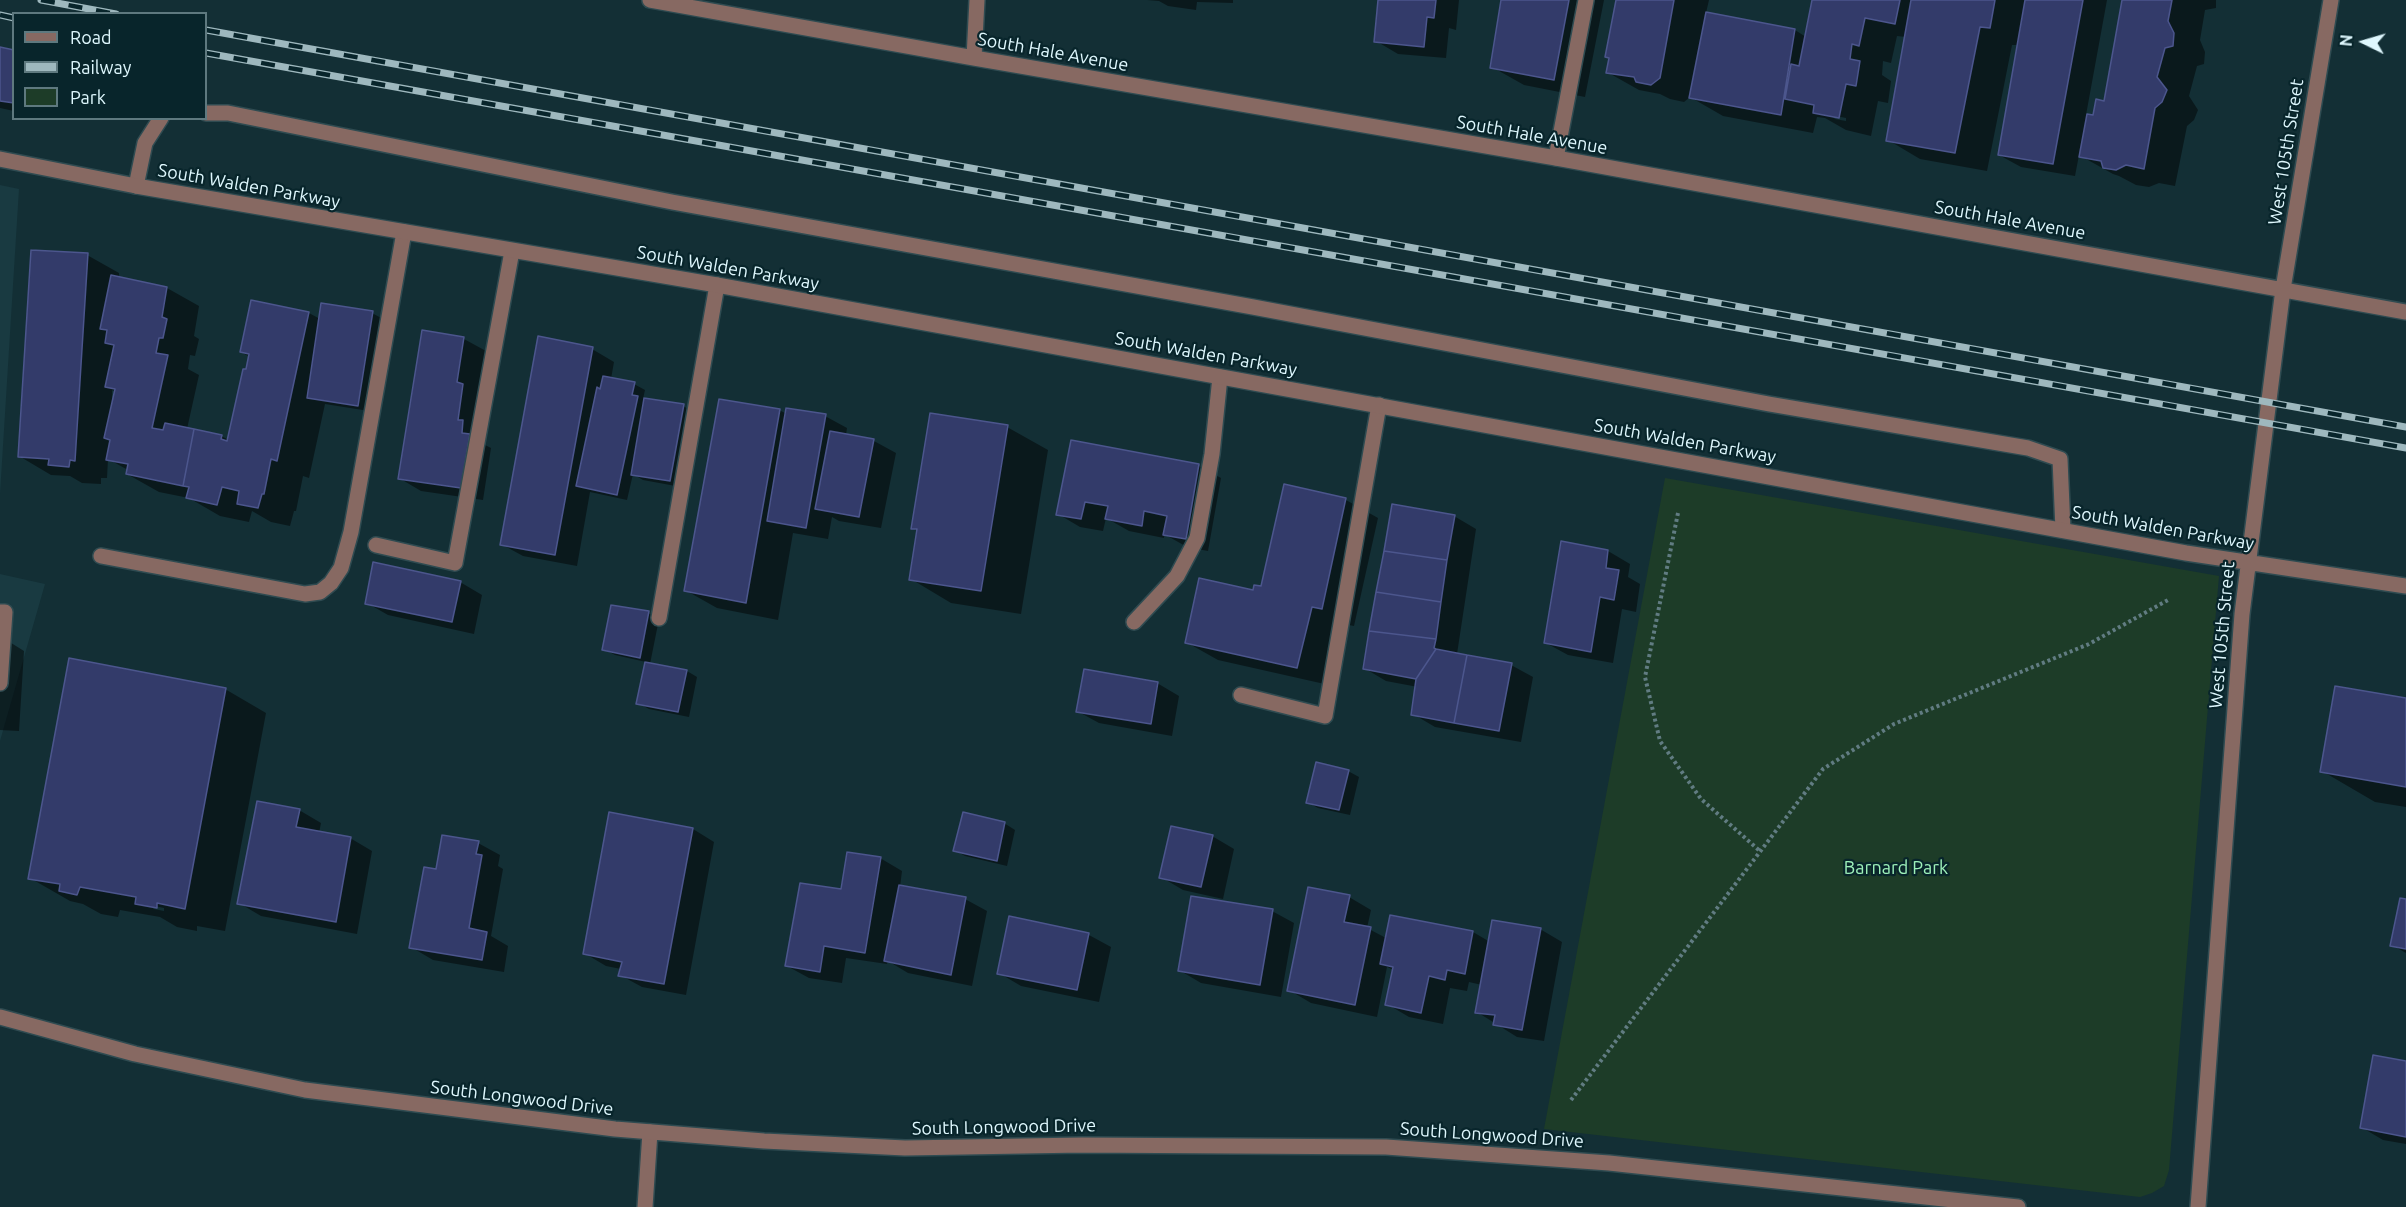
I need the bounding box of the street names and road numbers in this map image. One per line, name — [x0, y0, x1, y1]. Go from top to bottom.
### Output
street label: South Hale Avenue — [976, 28, 1130, 76]
street label: West 105th Street — [2264, 77, 2308, 227]
street label: South Hale Avenue — [1455, 111, 1609, 159]
street label: South Walden Parkway — [156, 159, 342, 213]
street label: South Hale Avenue — [1933, 196, 2087, 244]
street label: South Walden Parkway — [635, 241, 821, 295]
street label: South Walden Parkway — [1113, 327, 1299, 381]
street label: South Walden Parkway — [1592, 414, 1778, 468]
street label: South Walden Parkway — [2070, 501, 2256, 555]
street label: West 105th Street — [2205, 561, 2239, 709]
street label: South Longwood Drive — [429, 1076, 615, 1120]
street label: South Longwood Drive — [912, 1115, 1096, 1139]
street label: South Longwood Drive — [1399, 1118, 1585, 1152]

